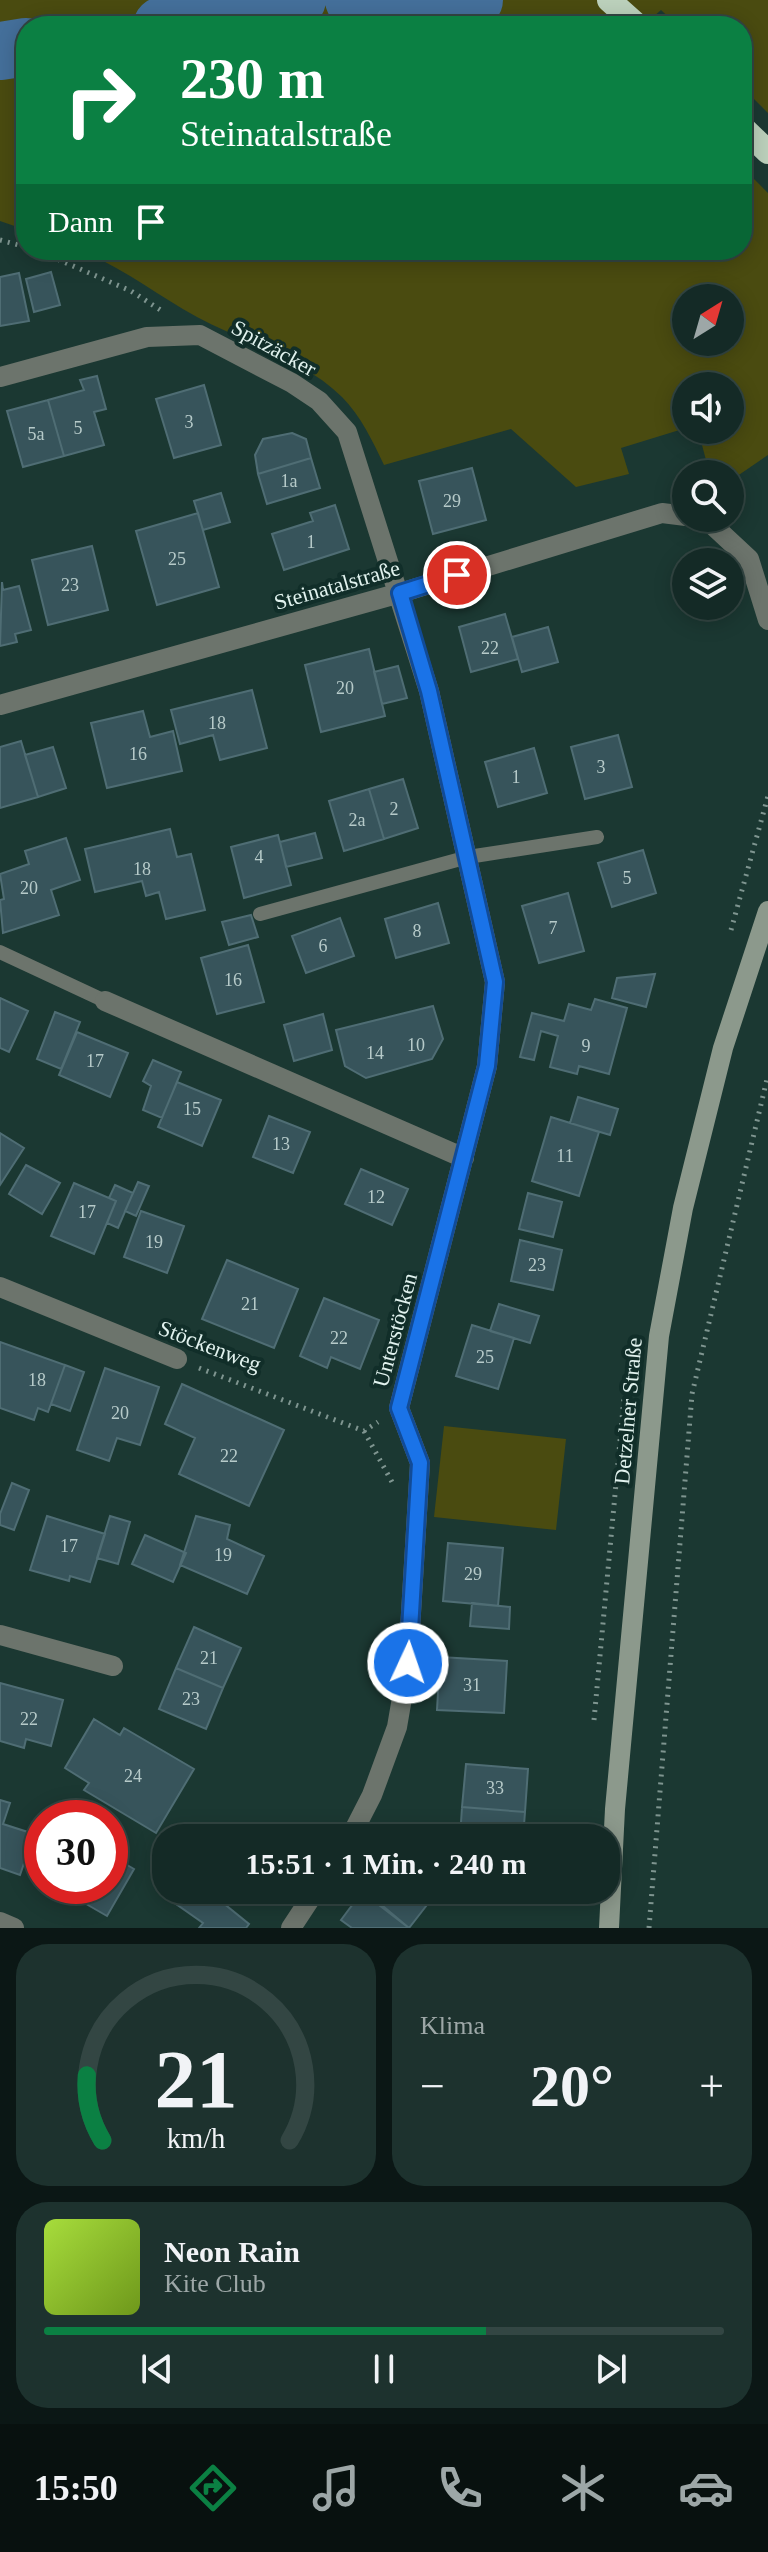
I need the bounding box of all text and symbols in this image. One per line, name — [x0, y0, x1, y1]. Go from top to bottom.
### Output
icon: right — [48, 48, 152, 152]
text: 230 m — [180, 48, 325, 110]
text: Steinatalstraße — [180, 114, 392, 154]
icon: arrive — [129, 200, 173, 244]
text: Dann — [48, 205, 113, 238]
north arrow — [672, 284, 744, 356]
map controls — [672, 284, 744, 620]
street label: Spitzäcker — [227, 315, 321, 382]
button: sound — [672, 372, 744, 444]
house number: 3 — [185, 412, 194, 432]
house number: 5 — [74, 418, 83, 438]
house number: 5a — [28, 424, 45, 444]
button: search — [672, 460, 744, 532]
house number: 1a — [281, 471, 298, 491]
house number: 29 — [443, 491, 461, 511]
house number: 1 — [307, 532, 316, 552]
pin — [423, 541, 491, 609]
button: layers — [672, 548, 744, 620]
house number: 25 — [168, 549, 186, 569]
icon: arrive — [435, 553, 479, 597]
street label: Steinatalstraße — [271, 555, 403, 615]
house number: 23 — [61, 575, 79, 595]
house number: 22 — [481, 638, 499, 658]
house number: 20 — [336, 678, 354, 698]
house number: 18 — [208, 713, 226, 733]
house number: 16 — [129, 744, 147, 764]
house number: 3 — [597, 757, 606, 777]
house number: 1 — [512, 767, 521, 787]
house number: 2 — [390, 799, 399, 819]
house number: 2a — [349, 810, 366, 830]
house number: 4 — [255, 847, 264, 867]
house number: 18 — [133, 859, 151, 879]
house number: 5 — [623, 868, 632, 888]
house number: 20 — [20, 878, 38, 898]
house number: 7 — [549, 918, 558, 938]
house number: 8 — [413, 921, 422, 941]
house number: 6 — [319, 936, 328, 956]
house number: 16 — [224, 970, 242, 990]
house number: 10 — [407, 1035, 425, 1055]
house number: 9 — [582, 1036, 591, 1056]
house number: 14 — [366, 1043, 384, 1063]
house number: 17 — [86, 1051, 104, 1071]
house number: 15 — [183, 1099, 201, 1119]
house number: 13 — [272, 1134, 290, 1154]
house number: 11 — [556, 1146, 574, 1166]
house number: 12 — [367, 1187, 385, 1207]
house number: 17 — [78, 1202, 96, 1222]
house number: 19 — [145, 1232, 163, 1252]
house number: 23 — [528, 1255, 546, 1275]
street label: Unterstöcken — [368, 1270, 422, 1390]
house number: 21 — [241, 1294, 259, 1314]
street label: Stöckenweg — [155, 1315, 265, 1377]
house number: 22 — [330, 1328, 348, 1348]
street label: Detzelner Straße — [609, 1337, 647, 1485]
house number: 25 — [476, 1347, 494, 1367]
house number: 18 — [28, 1370, 46, 1390]
house number: 20 — [111, 1403, 129, 1423]
house number: 22 — [220, 1446, 238, 1466]
house number: 17 — [60, 1536, 78, 1556]
house number: 19 — [214, 1545, 232, 1565]
house number: 29 — [464, 1564, 482, 1584]
position arrow — [366, 1621, 450, 1705]
house number: 21 — [200, 1648, 218, 1668]
house number: 31 — [463, 1675, 481, 1695]
house number: 23 — [182, 1689, 200, 1709]
house number: 22 — [20, 1709, 38, 1729]
house number: 24 — [124, 1766, 142, 1786]
house number: 33 — [486, 1778, 504, 1798]
speed limit sign: 30 — [24, 1800, 128, 1904]
text: 15:51 · 1 Min. · 240 m — [246, 1847, 526, 1880]
text: Klima — [420, 2011, 485, 2040]
text: 21 — [154, 2033, 238, 2125]
text: 20° — [530, 2053, 614, 2119]
text: − — [420, 2062, 445, 2111]
text: + — [699, 2062, 724, 2111]
text: km/h — [167, 2123, 225, 2154]
text: Neon Rain — [164, 2235, 300, 2268]
text: Kite Club — [164, 2269, 266, 2298]
icon: previous — [135, 2347, 179, 2391]
icon: pause — [362, 2347, 406, 2391]
icon: next — [589, 2347, 633, 2391]
icon: directions — [185, 2460, 241, 2516]
icon: music — [308, 2460, 364, 2516]
icon: phone — [432, 2460, 488, 2516]
icon: climate — [555, 2460, 611, 2516]
icon: car — [678, 2460, 734, 2516]
text: 15:50 — [34, 2468, 118, 2508]

